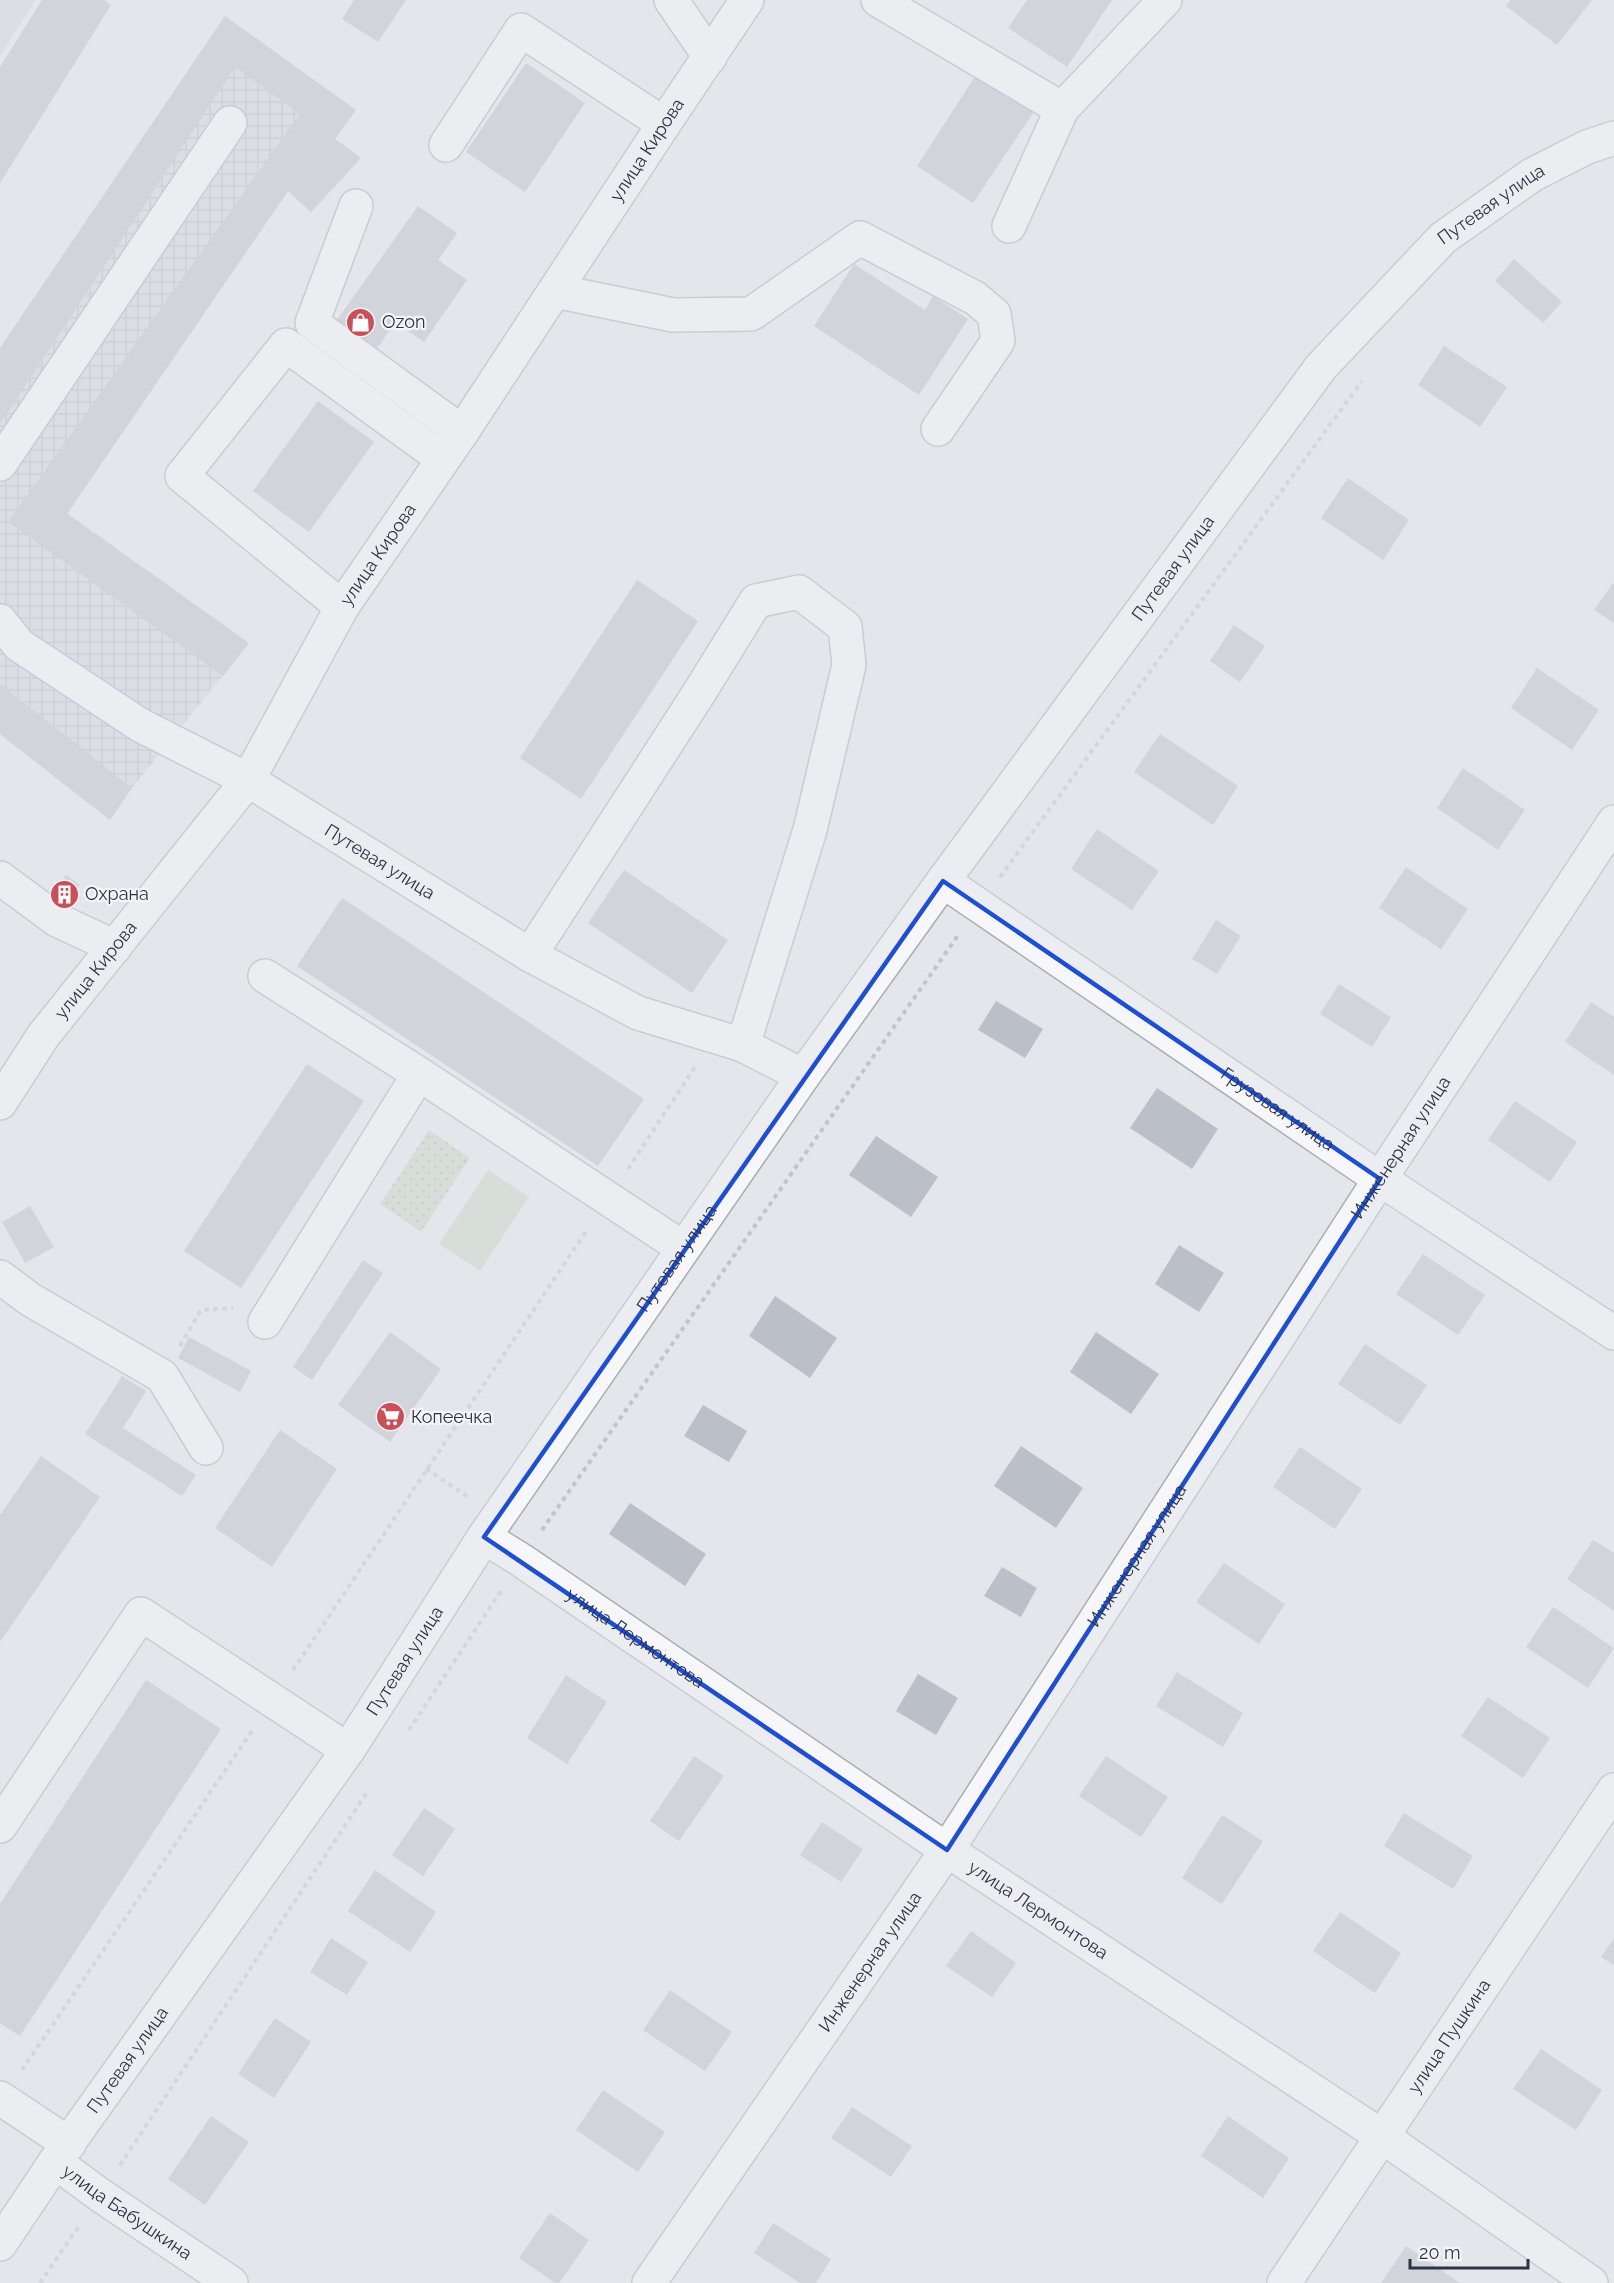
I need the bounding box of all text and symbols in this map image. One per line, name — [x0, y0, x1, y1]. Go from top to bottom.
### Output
street label: улица Кирова — [605, 94, 688, 205]
street label: Путевая улица — [1433, 160, 1548, 249]
shop icon: Ozon — [345, 306, 377, 338]
place label: Ozon — [382, 311, 425, 332]
street label: улица Кирова — [335, 499, 420, 609]
street label: Путевая улица — [1127, 511, 1218, 625]
street label: Путевая улица — [321, 819, 439, 903]
building icon: Охрана — [48, 878, 80, 910]
place label: Охрана — [85, 883, 149, 904]
street label: улица Кирова — [50, 917, 141, 1023]
street label: Грузовая улица — [1217, 1063, 1339, 1155]
street label: Инженерная улица — [1346, 1072, 1455, 1222]
street label: Путевая улица — [632, 1200, 721, 1316]
supermarket icon: Копеечка — [374, 1401, 406, 1433]
place label: Копеечка — [411, 1406, 492, 1427]
street label: Инженерная улица — [1083, 1480, 1190, 1631]
street label: улица Лермонтова — [562, 1583, 709, 1692]
street label: Путевая улица — [362, 1602, 447, 1719]
street label: улица Лермонтова — [965, 1856, 1112, 1963]
street label: Инженерная улица — [814, 1887, 925, 2036]
street label: улица Пушкина — [1403, 1975, 1494, 2097]
street label: Путевая улица — [82, 2002, 172, 2117]
street label: улица Бабушкина — [59, 2160, 196, 2264]
scale bar — [1410, 2232, 1528, 2270]
text: 20 m — [1419, 2242, 1461, 2263]

